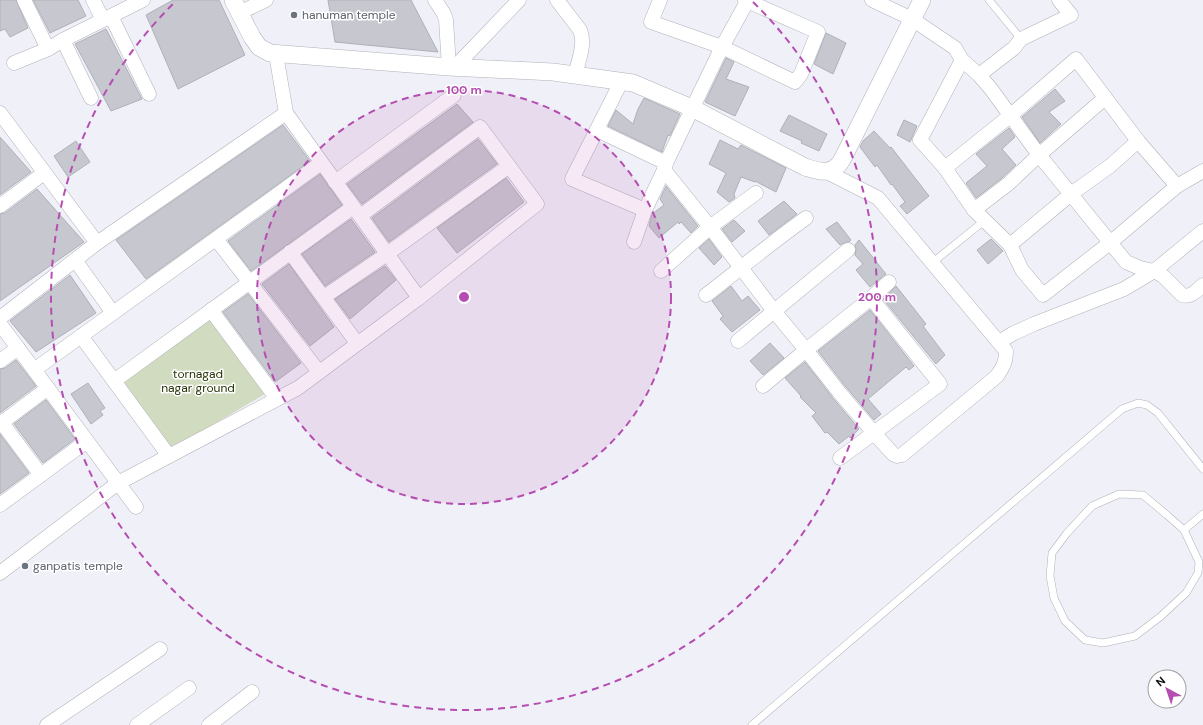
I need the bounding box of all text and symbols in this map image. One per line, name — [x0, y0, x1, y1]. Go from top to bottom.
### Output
place label: hanuman temple — [302, 7, 396, 23]
marker: hanuman temple — [289, 10, 299, 20]
text: 100 m — [446, 82, 482, 98]
text: 200 m — [858, 289, 896, 305]
centre of rings — [457, 290, 471, 304]
park label: tornagad nagar ground — [161, 366, 235, 396]
place label: ganpatis temple — [33, 558, 123, 574]
marker: ganpatis temple — [20, 561, 30, 571]
north arrow — [1147, 669, 1187, 709]
text: N — [1153, 673, 1168, 689]

